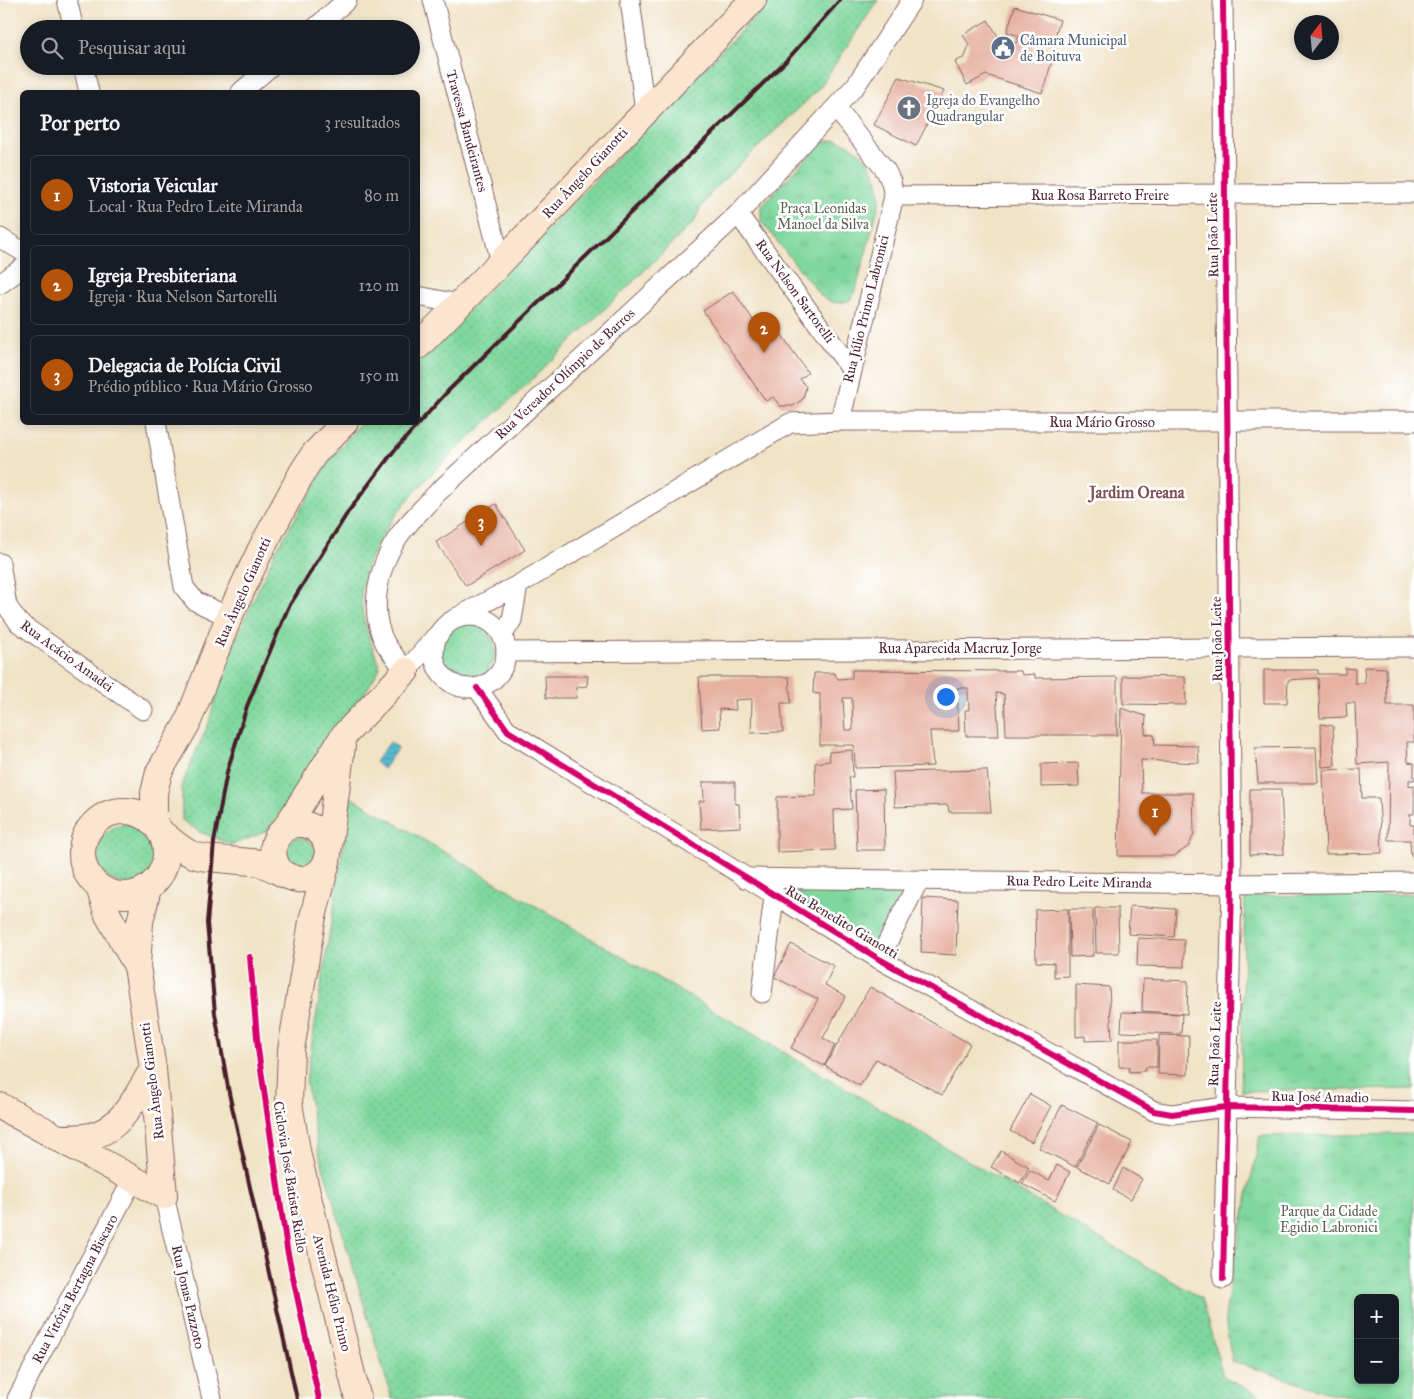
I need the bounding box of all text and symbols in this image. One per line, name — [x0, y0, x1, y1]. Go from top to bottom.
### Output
north arrow — [1294, 15, 1339, 60]
search box — [20, 20, 420, 75]
place label: Câmara Municipal de Boituva — [1020, 32, 1127, 65]
icon: search — [38, 34, 66, 62]
public building icon: Câmara Municipal de Boituva — [990, 35, 1016, 61]
text: Pesquisar aqui — [78, 36, 186, 59]
street label: Travessa Bandeirantes — [443, 68, 491, 194]
place label: Igreja do Evangelho Quadrangular — [926, 92, 1040, 125]
church icon: Igreja do Evangelho Quadrangular — [896, 95, 922, 121]
text: Por perto — [40, 110, 120, 136]
text: 3 resultados — [325, 113, 400, 132]
street label: Rua Ângelo Gianotti — [538, 123, 632, 222]
text: Vistoria Veicular — [88, 174, 218, 197]
text: 1 — [54, 186, 60, 205]
text: 80 m — [364, 186, 399, 205]
street label: Rua Rosa Barreto Freire — [1031, 187, 1169, 204]
street label: Rua João Leite — [1204, 192, 1223, 278]
text: Local · Rua Pedro Leite Miranda — [88, 197, 303, 216]
park label: Praça Leonidas Manoel da Silva — [777, 200, 869, 233]
street label: Rua Júlio Primo Labronici — [839, 233, 894, 385]
street label: Rua Nelson Sartorelli — [752, 236, 838, 346]
text: Igreja Presbiteriana — [88, 264, 237, 287]
text: 2 — [53, 276, 61, 295]
text: 120 m — [359, 276, 399, 295]
text: Igreja · Rua Nelson Sartorelli — [88, 287, 277, 306]
street label: Rua Vereador Olímpio de Barros — [492, 305, 638, 443]
pin: 2 — [748, 312, 780, 353]
text: Delegacia de Polícia Civil — [88, 354, 281, 377]
text: 3 — [54, 366, 60, 385]
text: 150 m — [359, 366, 399, 385]
text: Prédio público · Rua Mário Grosso — [88, 377, 313, 396]
street label: Rua Mário Grosso — [1049, 414, 1155, 431]
district label: Jardim Oreana — [1087, 483, 1186, 503]
pin: 3 — [465, 505, 497, 546]
street label: Rua Ângelo Gianotti — [210, 534, 275, 649]
street label: Rua João Leite — [1208, 596, 1227, 682]
street label: Rua Acácio Amadei — [17, 617, 117, 696]
street label: Rua Aparecida Macruz Jorge — [878, 640, 1042, 658]
your location — [933, 684, 959, 710]
pin: 1 — [1139, 795, 1171, 836]
street label: Rua Pedro Leite Miranda — [1006, 872, 1152, 892]
street label: Rua Benedito Gianotti — [782, 881, 902, 963]
street label: Rua João Leite — [1205, 1001, 1226, 1087]
street label: Rua Ângelo Gianotti — [135, 1021, 168, 1141]
street label: Rua José Amadio — [1271, 1088, 1369, 1107]
street label: Ciclovia José Batista Riello — [269, 1100, 310, 1254]
park label: Parque da Cidade Egidio Labronici — [1280, 1203, 1378, 1236]
street label: Rua Vitória Bertagna Biscaro — [28, 1212, 122, 1366]
street label: Avenida Hélio Primo — [309, 1232, 355, 1353]
street label: Rua Jonas Pazzoto — [167, 1243, 208, 1351]
map controls — [1354, 1294, 1399, 1384]
button: + — [1354, 1294, 1399, 1339]
button: − — [1354, 1339, 1399, 1384]

